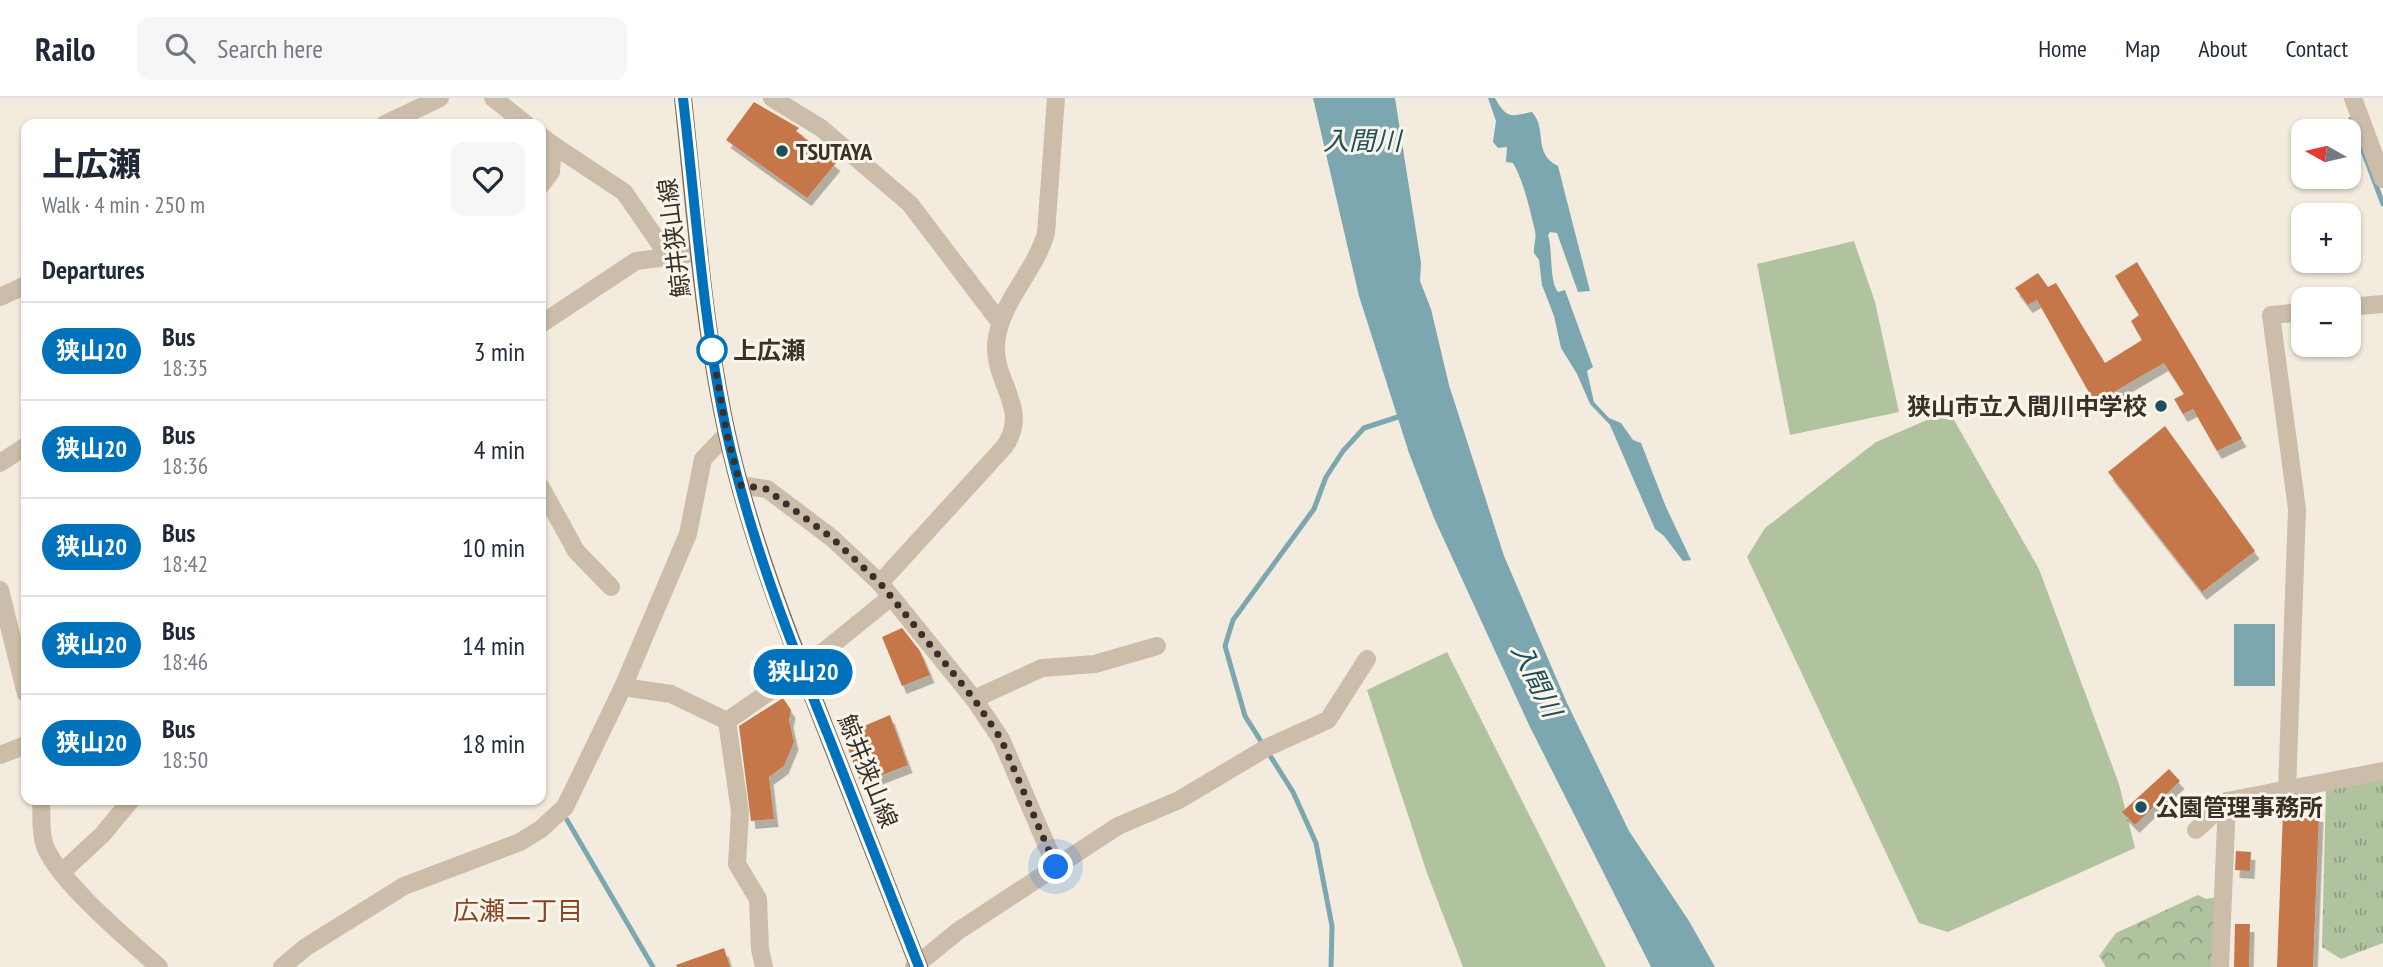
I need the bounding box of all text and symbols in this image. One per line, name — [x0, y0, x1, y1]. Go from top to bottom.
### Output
search box — [137, 17, 627, 80]
text: Railo — [35, 27, 95, 70]
icon: search — [161, 29, 199, 67]
text: Search here — [217, 32, 323, 65]
text: Home — [2038, 33, 2087, 64]
text: Map — [2125, 33, 2160, 64]
text: About — [2198, 33, 2247, 64]
text: Contact — [2285, 33, 2348, 64]
north arrow — [2291, 119, 2361, 189]
map controls — [2291, 119, 2361, 357]
water label: 入間川 — [1323, 124, 1404, 157]
place label: TSUTAYA — [796, 136, 873, 167]
text: 上広瀬 — [42, 142, 141, 185]
button: heart — [451, 142, 525, 216]
marker: TSUTAYA — [774, 143, 790, 159]
street label: 鯨井狭山線 — [651, 177, 697, 299]
text: Walk · 4 min · 250 m — [42, 190, 205, 219]
button: + — [2291, 203, 2361, 273]
text: Departures — [42, 253, 145, 286]
button: − — [2291, 287, 2361, 357]
text: Bus — [162, 320, 195, 353]
text: 狭山20 — [56, 335, 127, 366]
text: 3 min — [474, 335, 525, 368]
marker: 上広瀬 — [697, 335, 727, 365]
place label: 上広瀬 — [733, 335, 805, 366]
text: 18:35 — [162, 353, 208, 382]
place label: 狭山市立入間川中学校 — [1907, 391, 2147, 422]
marker: 狭山市立入間川中学校 — [2153, 398, 2169, 414]
text: Bus — [162, 418, 195, 451]
text: 狭山20 — [56, 433, 127, 464]
text: 4 min — [474, 433, 525, 466]
text: 18:36 — [162, 451, 208, 480]
text: Bus — [162, 516, 195, 549]
text: 狭山20 — [56, 531, 127, 562]
text: 10 min — [462, 531, 525, 564]
text: 18:42 — [162, 549, 208, 578]
text: Bus — [162, 614, 195, 647]
text: 狭山20 — [56, 629, 127, 660]
text: 14 min — [462, 629, 525, 662]
water label: 入間川 — [1505, 638, 1570, 725]
text: 18:46 — [162, 647, 208, 676]
line badge: 狭山20 — [754, 649, 852, 695]
text: 狭山20 — [768, 656, 838, 687]
street label: 鯨井狭山線 — [831, 710, 905, 832]
text: Bus — [162, 712, 195, 745]
text: 狭山20 — [56, 727, 127, 758]
text: 18 min — [462, 727, 525, 760]
text: 18:50 — [162, 745, 208, 774]
place label: 公園管理事務所 — [2155, 792, 2323, 823]
marker: 公園管理事務所 — [2133, 799, 2149, 815]
your location — [1038, 849, 1073, 884]
district label: 広瀬二丁目 — [453, 894, 583, 927]

